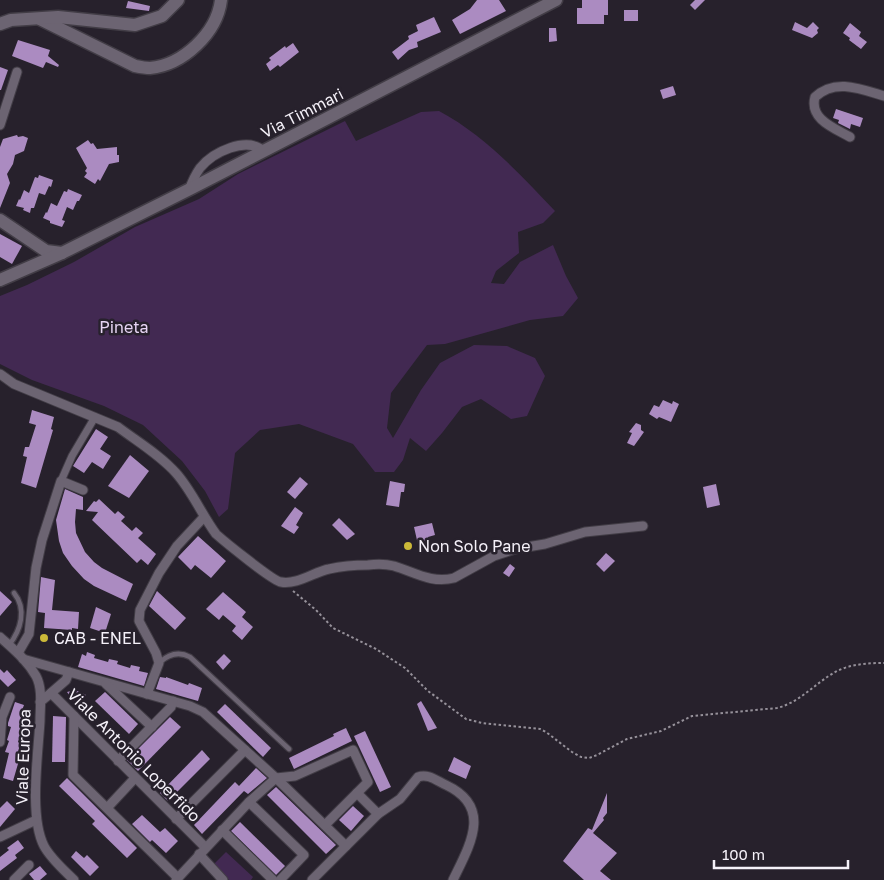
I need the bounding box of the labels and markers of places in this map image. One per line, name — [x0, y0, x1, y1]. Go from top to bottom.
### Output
place label: Non Solo Pane — [418, 536, 530, 556]
marker: Non Solo Pane — [402, 540, 414, 552]
place label: CAB - ENEL — [54, 628, 141, 648]
marker: CAB - ENEL — [38, 632, 50, 644]

